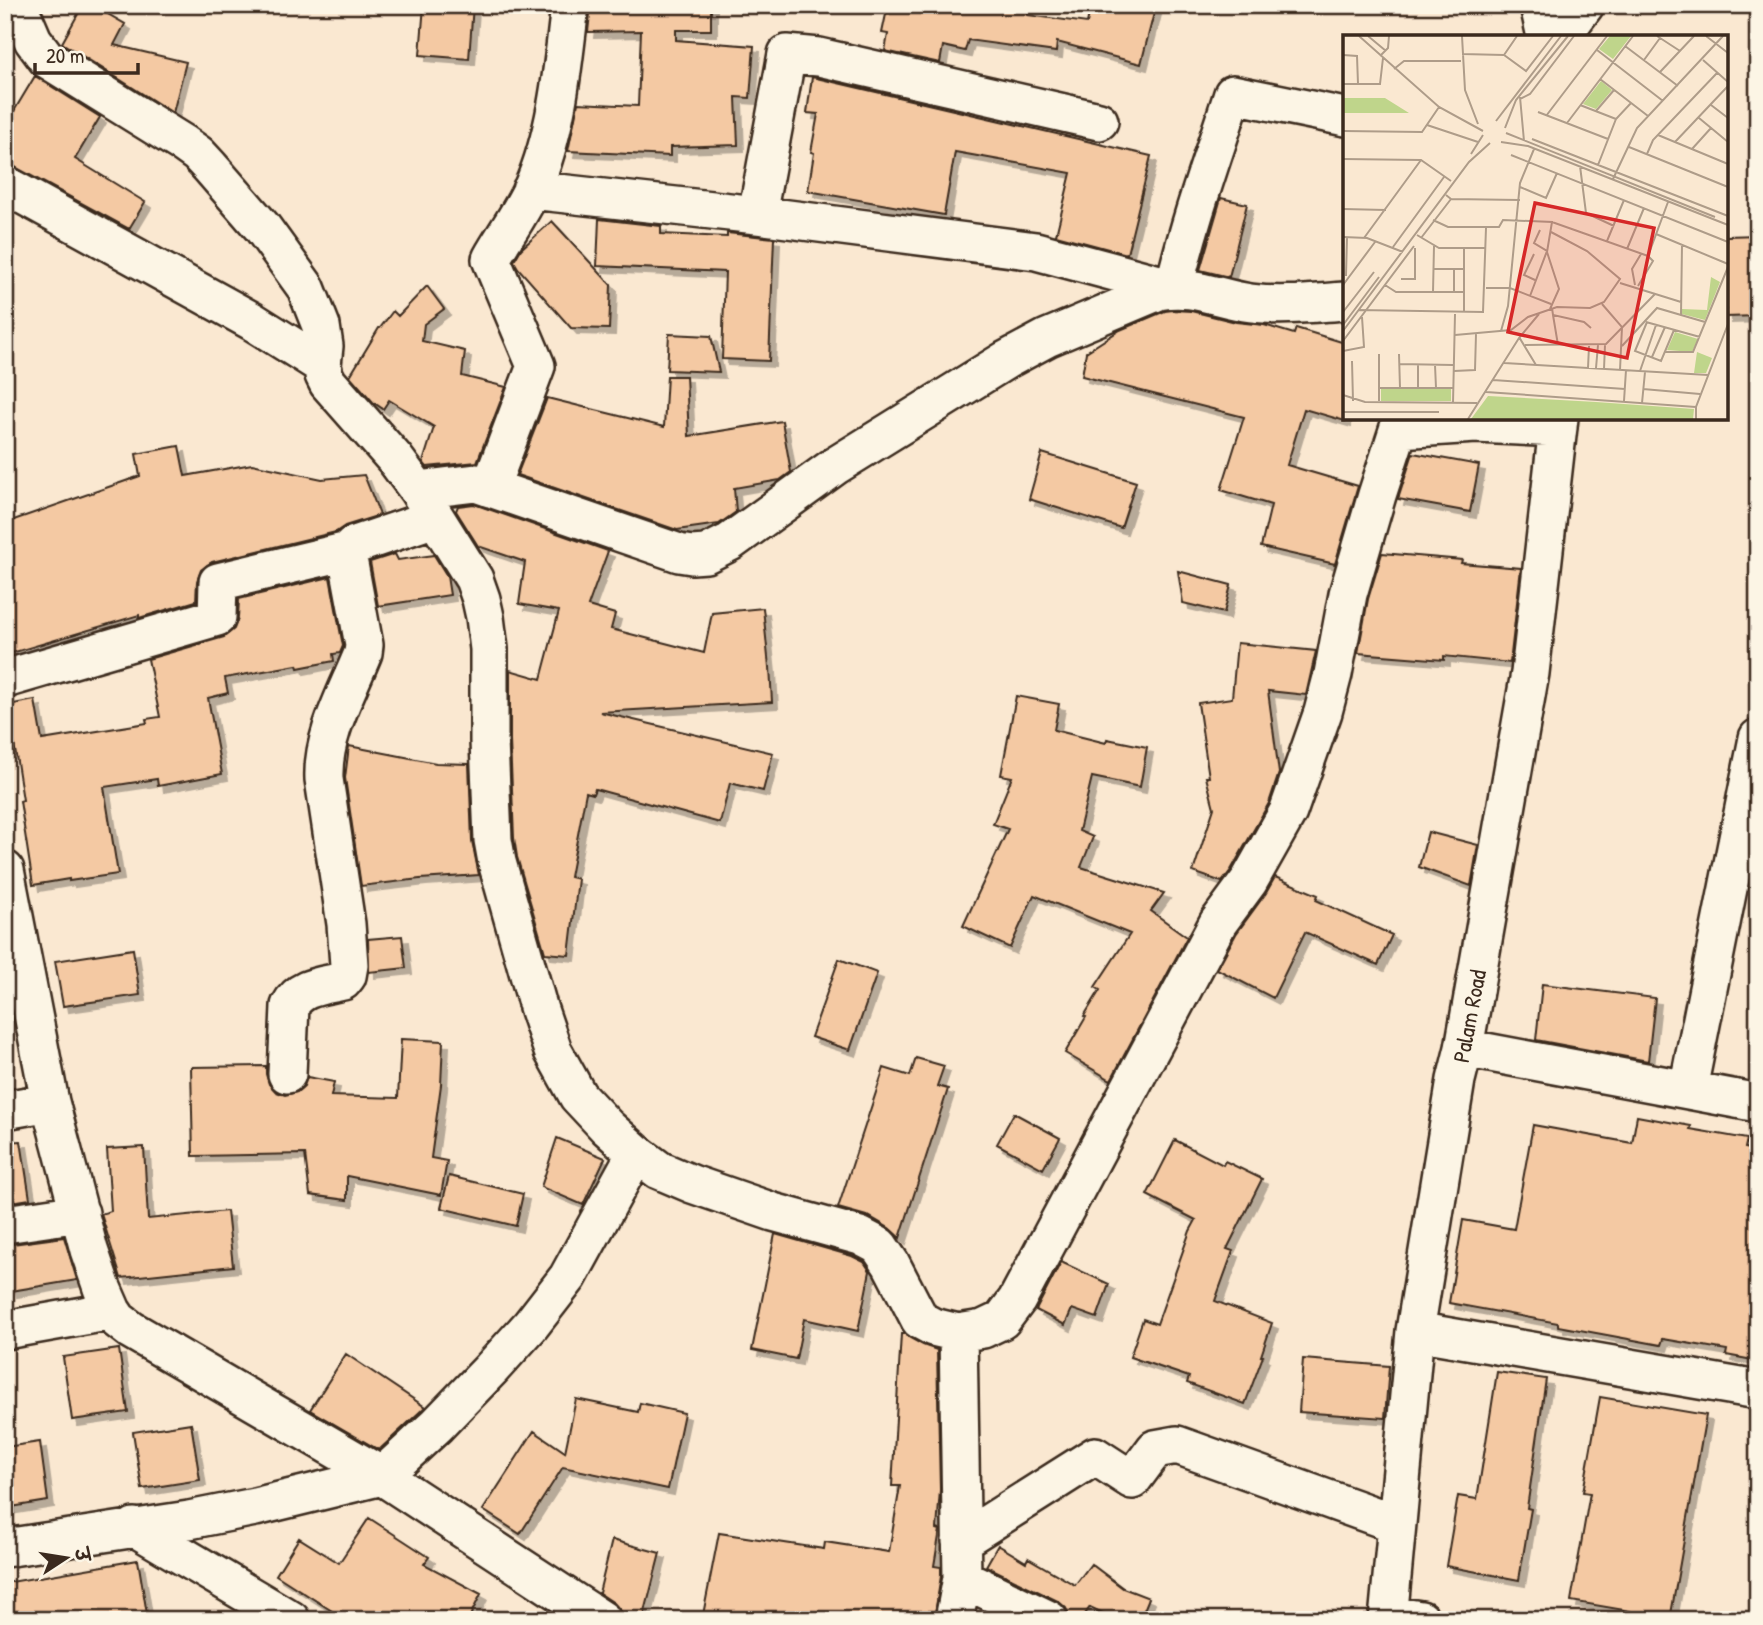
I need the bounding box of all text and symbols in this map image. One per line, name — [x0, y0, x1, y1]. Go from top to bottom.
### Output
scale bar — [35, 32, 138, 76]
inset map — [1343, 35, 1728, 420]
text: 20 m — [46, 41, 84, 70]
street label: Palam Road — [1445, 967, 1493, 1065]
north arrow — [32, 1524, 102, 1594]
text: उ — [68, 1544, 97, 1566]

